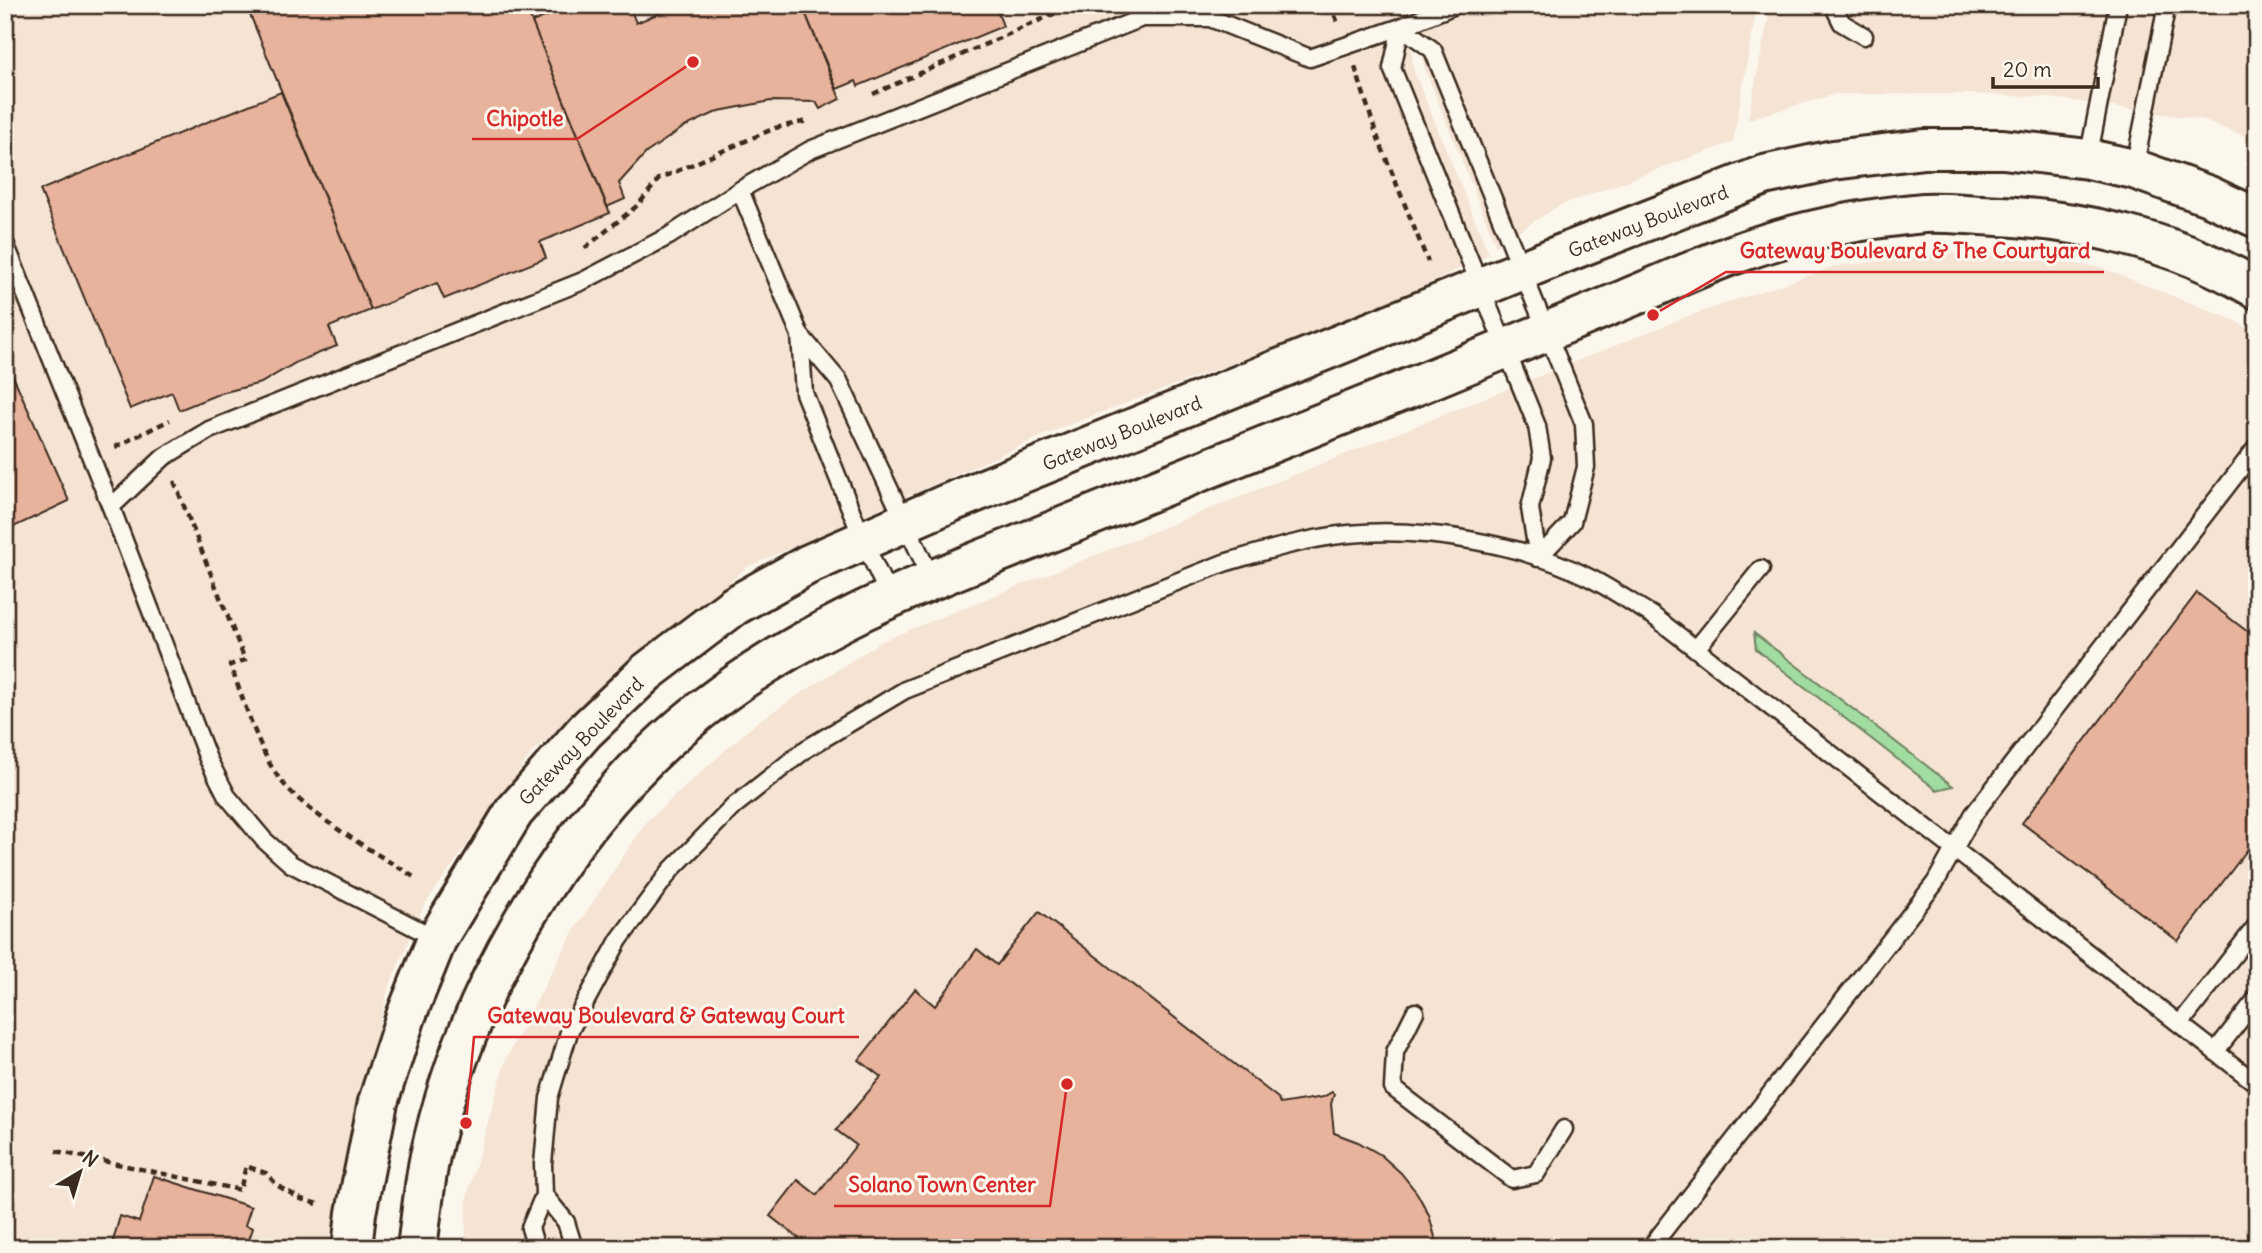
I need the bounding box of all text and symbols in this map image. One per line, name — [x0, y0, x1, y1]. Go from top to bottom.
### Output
scale bar — [1993, 46, 2098, 90]
text: 20 m — [2003, 56, 2052, 83]
callout: Chipotle — [472, 97, 577, 139]
text: Chipotle — [486, 105, 564, 132]
street label: Gateway Boulevard — [1565, 179, 1731, 263]
callout: Gateway Boulevard & The Courtyard — [1726, 230, 2104, 272]
text: Gateway Boulevard & The Courtyard — [1740, 237, 2091, 264]
street label: Gateway Boulevard — [1039, 390, 1205, 476]
street label: Gateway Boulevard — [514, 672, 648, 810]
callout: Gateway Boulevard & Gateway Court — [474, 995, 859, 1037]
text: Gateway Boulevard & Gateway Court — [487, 1002, 846, 1029]
north arrow — [46, 1138, 116, 1208]
text: N — [78, 1145, 103, 1172]
callout: Solano Town Center — [834, 1164, 1050, 1206]
text: Solano Town Center — [848, 1171, 1036, 1198]

